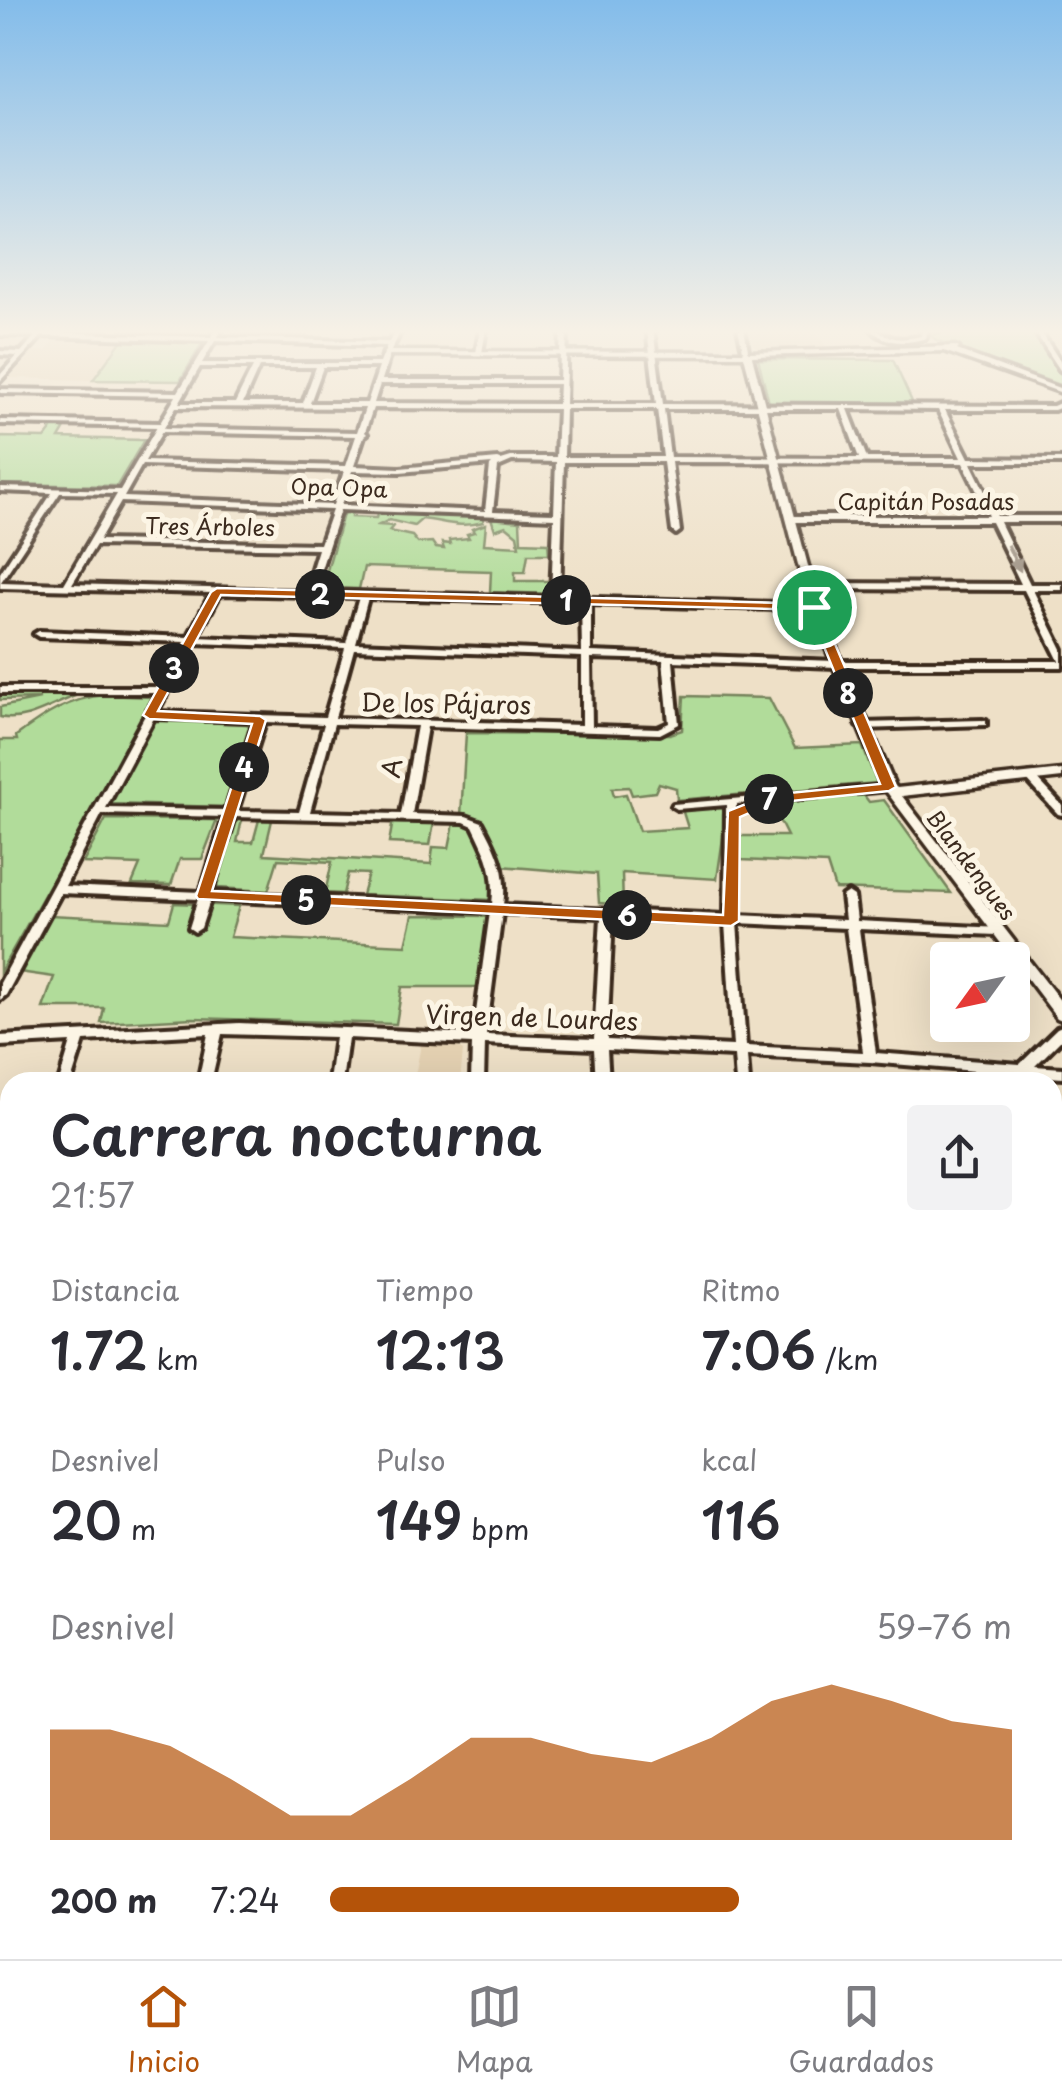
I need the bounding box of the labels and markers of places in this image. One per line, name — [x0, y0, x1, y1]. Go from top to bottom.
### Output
pin — [772, 565, 857, 650]
pin: 2 — [295, 569, 345, 619]
pin: 1 — [541, 575, 591, 625]
pin: 3 — [149, 643, 199, 693]
pin: 8 — [823, 668, 873, 718]
pin: 4 — [219, 742, 269, 792]
pin: 7 — [744, 774, 794, 824]
pin: 5 — [281, 875, 331, 925]
pin: 6 — [602, 890, 652, 940]

